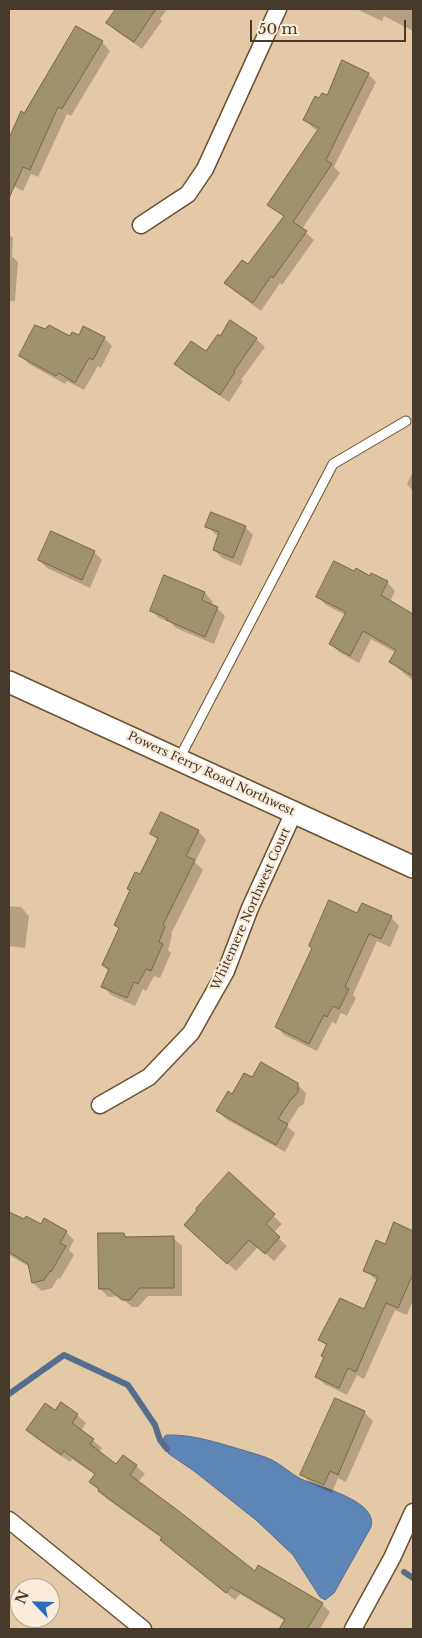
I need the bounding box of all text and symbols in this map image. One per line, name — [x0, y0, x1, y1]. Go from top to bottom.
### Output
scale bar — [252, 10, 408, 42]
text: 50 m — [258, 19, 298, 38]
street label: Powers Ferry Road Northwest — [125, 729, 297, 819]
street label: Whitemere Northwest Court — [209, 825, 293, 993]
north arrow — [10, 1578, 60, 1628]
text: N — [11, 1588, 33, 1607]

